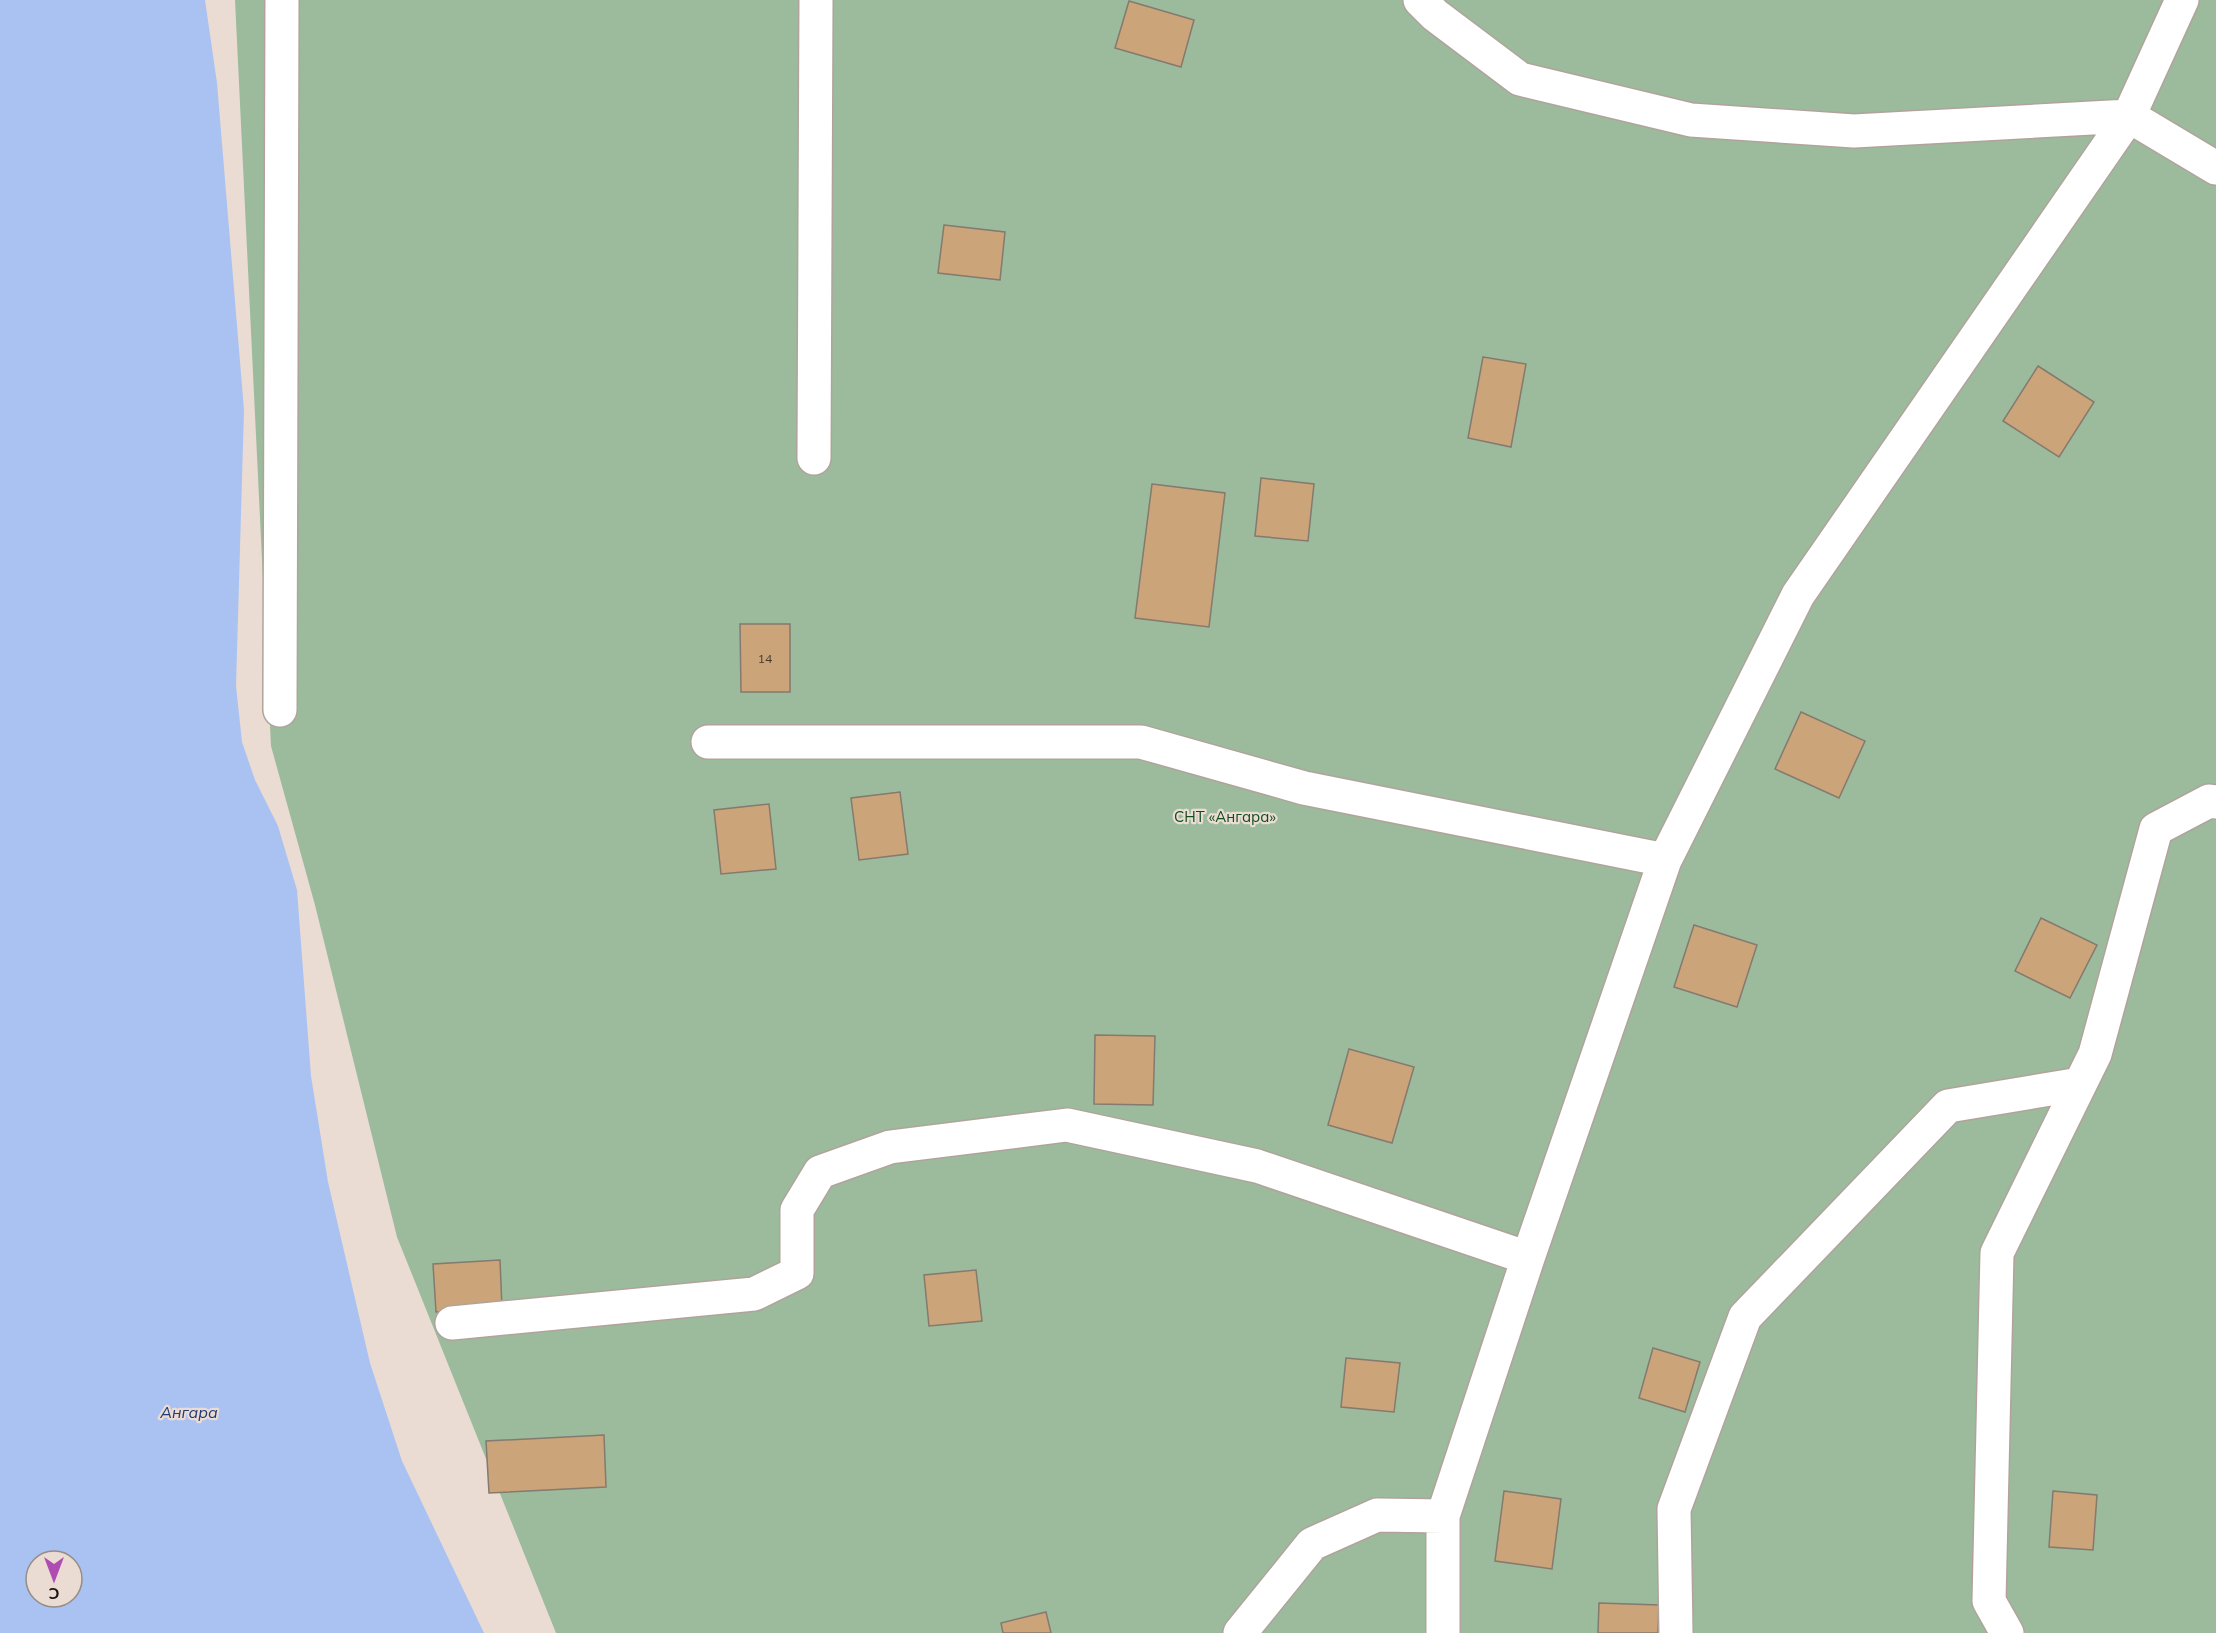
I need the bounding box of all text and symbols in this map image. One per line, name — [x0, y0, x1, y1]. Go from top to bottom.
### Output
house number: 14 — [758, 651, 772, 666]
park label: СНТ «Ангара» — [1174, 807, 1276, 826]
water label: Ангара — [159, 1402, 218, 1422]
north arrow — [24, 1549, 84, 1609]
text: С — [48, 1584, 59, 1604]

